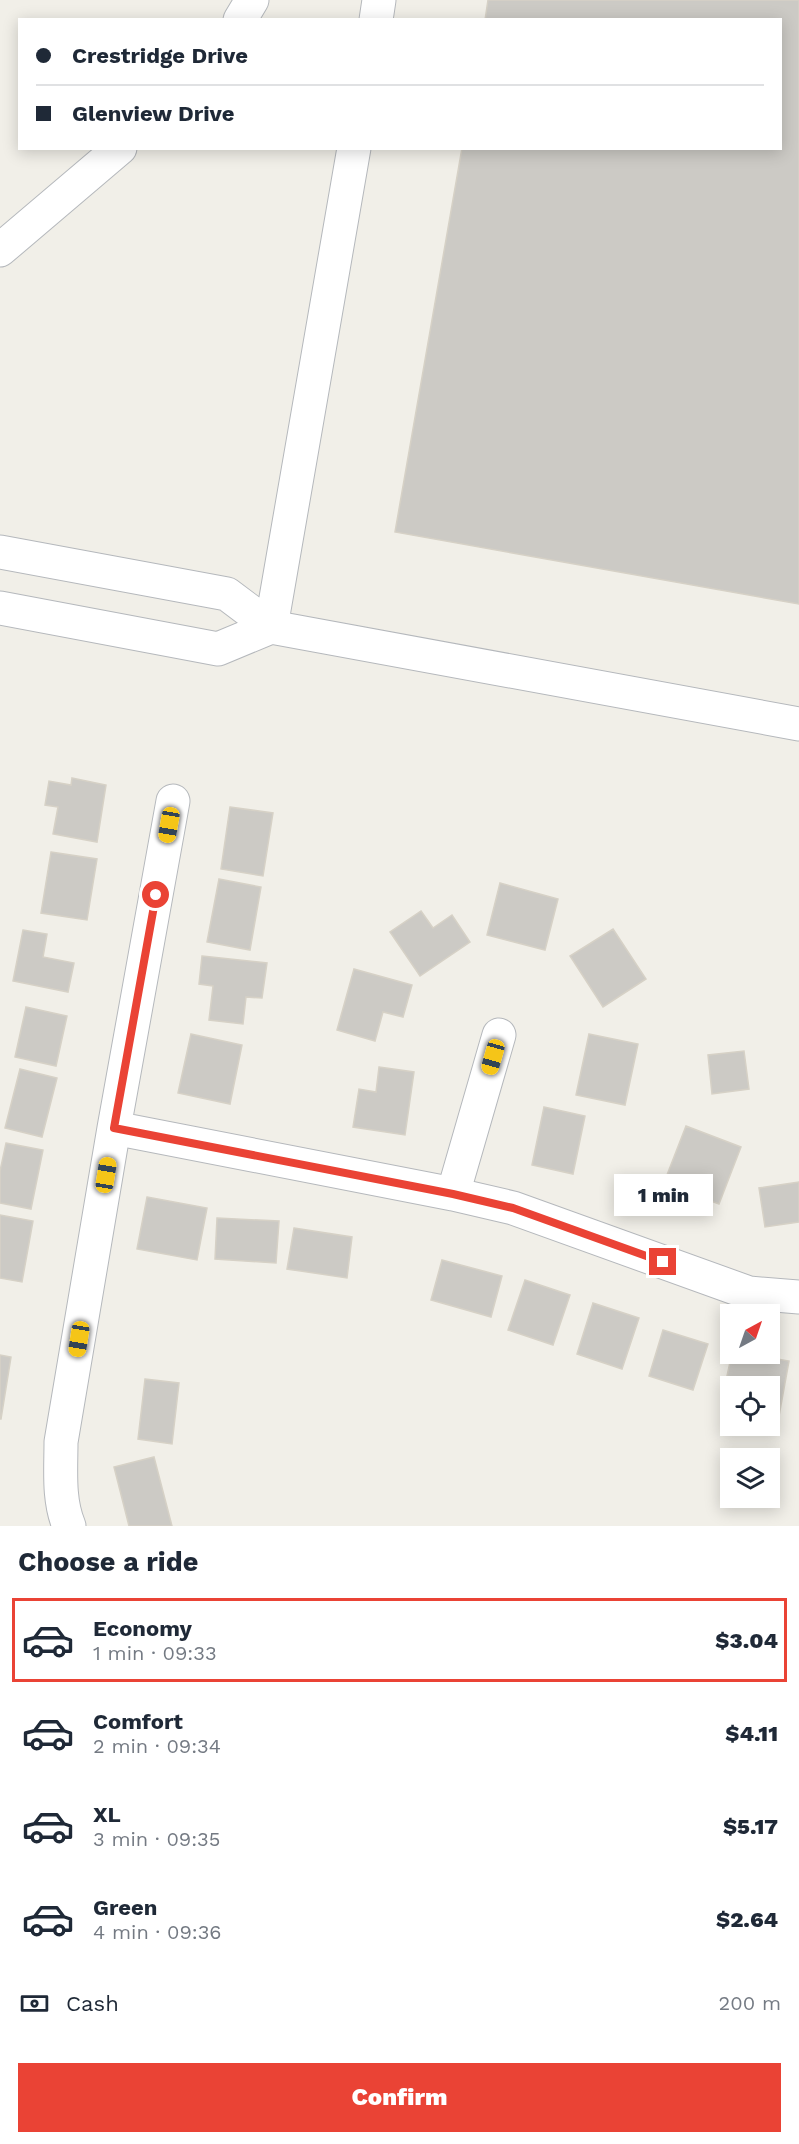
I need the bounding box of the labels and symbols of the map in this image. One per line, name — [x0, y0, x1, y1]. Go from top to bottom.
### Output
car — [157, 806, 181, 844]
route start — [142, 881, 169, 908]
car — [479, 1037, 507, 1077]
car — [94, 1156, 118, 1194]
callout: 1 min — [614, 1175, 712, 1217]
route end — [649, 1248, 676, 1275]
north arrow — [720, 1304, 780, 1364]
car — [67, 1320, 91, 1358]

